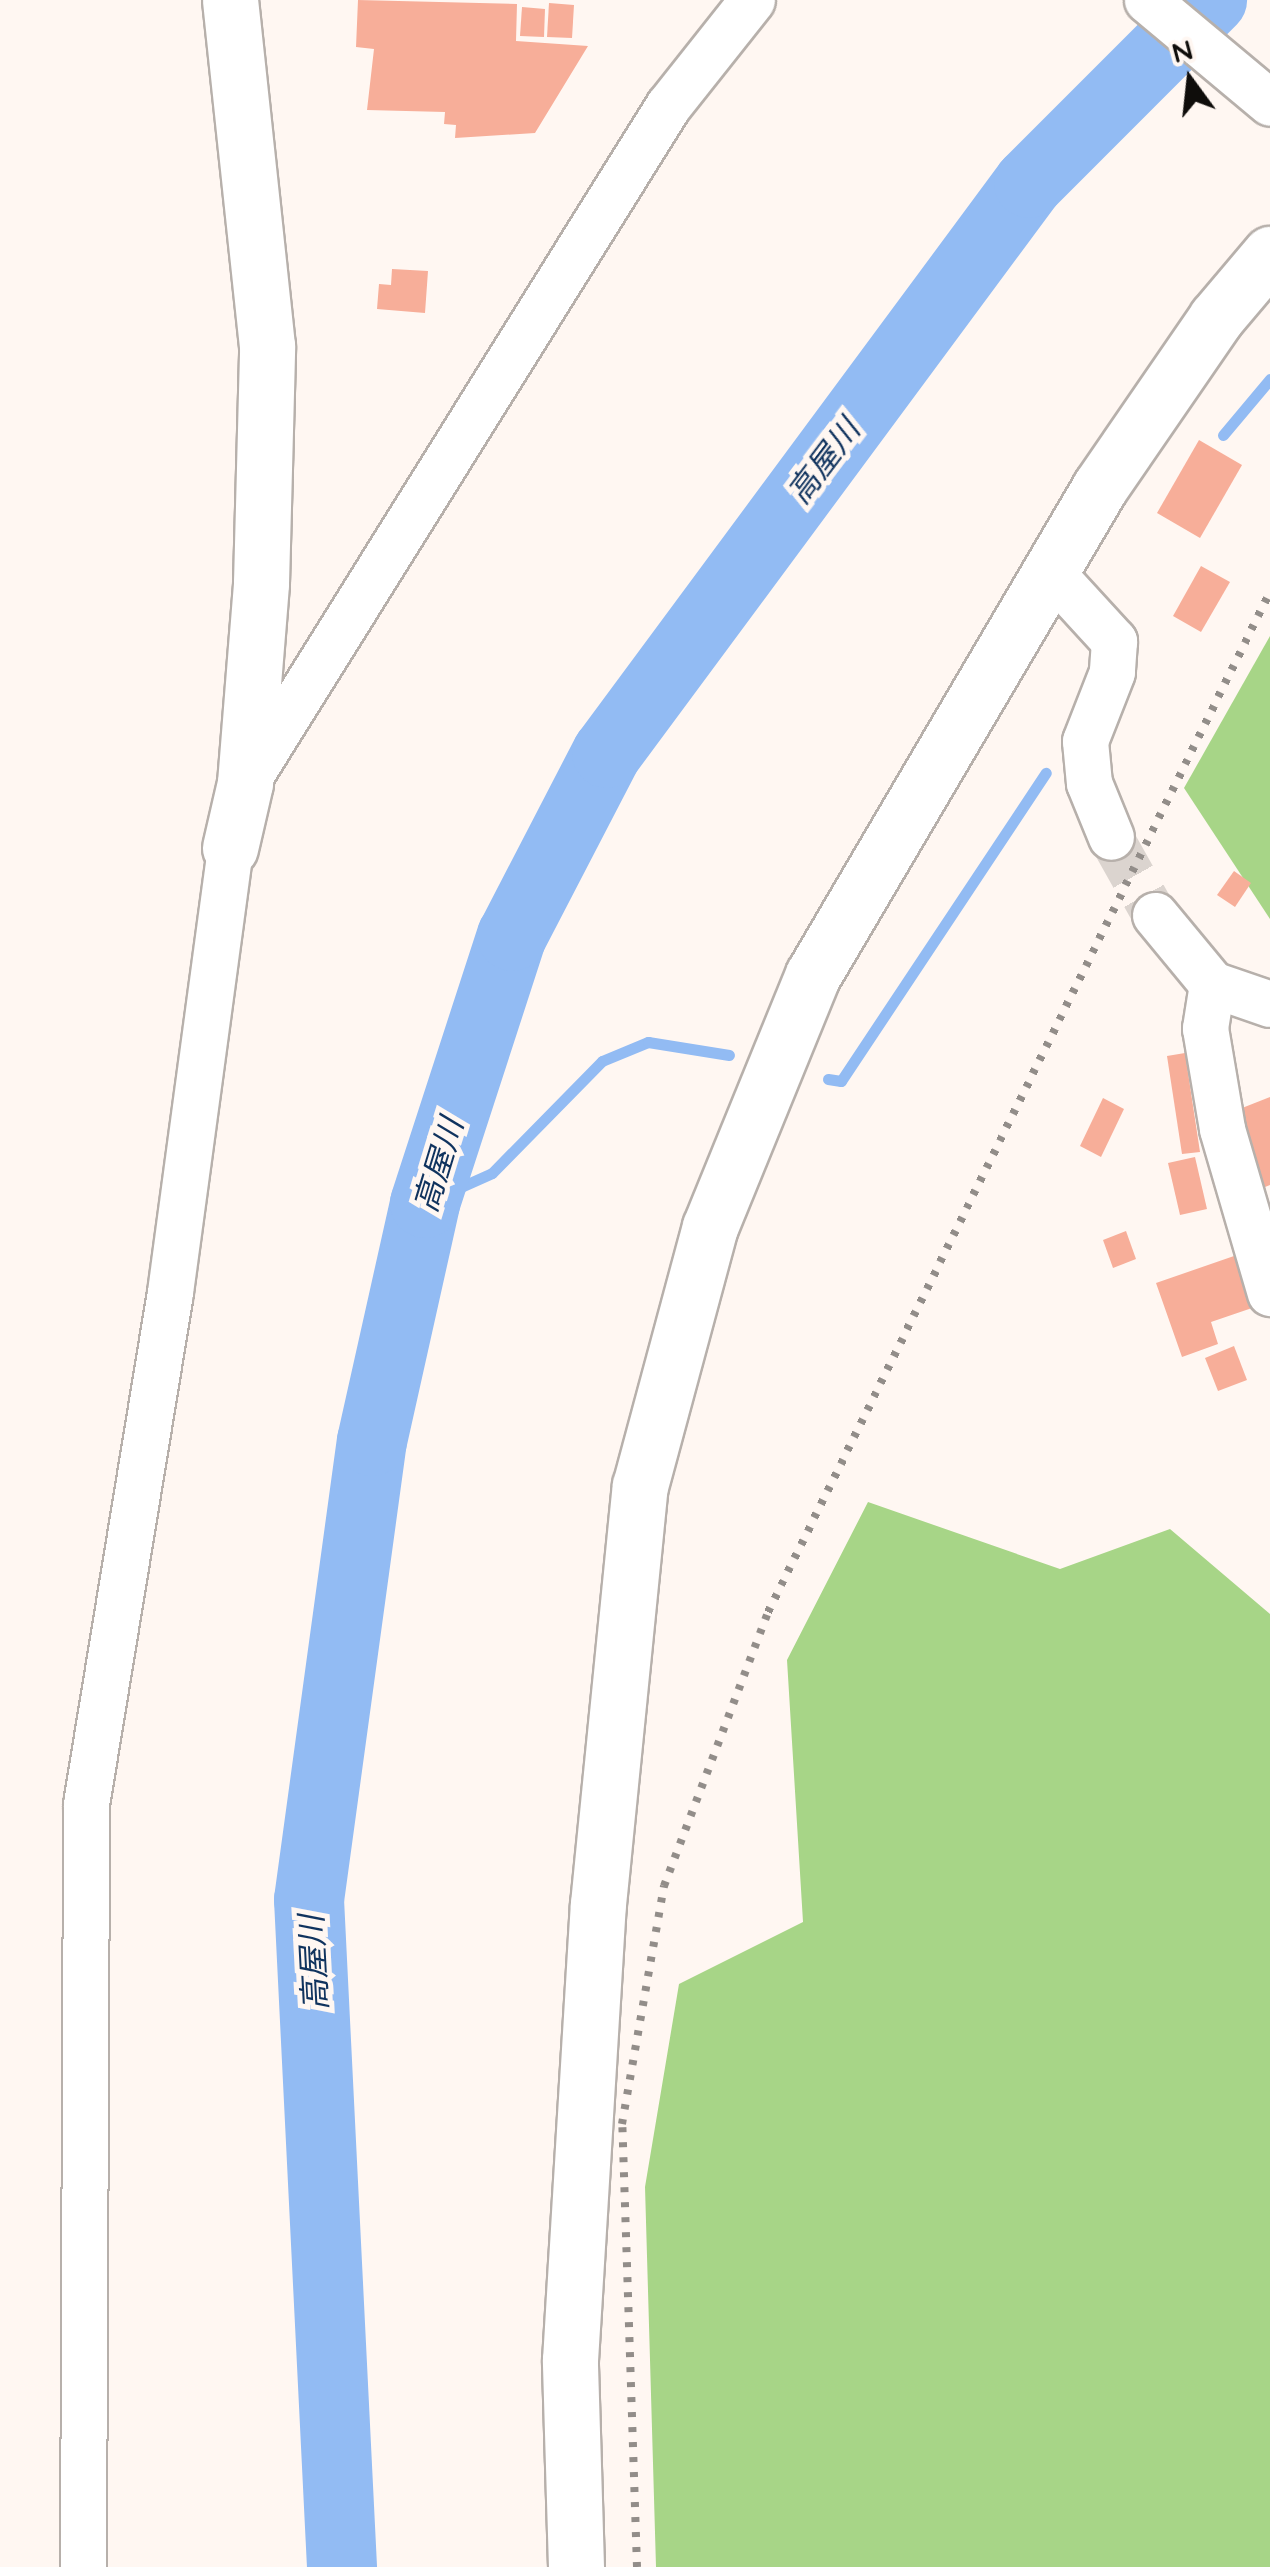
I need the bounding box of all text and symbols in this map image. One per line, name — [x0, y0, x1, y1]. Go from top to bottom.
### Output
north arrow — [1140, 30, 1240, 130]
text: N — [1168, 31, 1197, 70]
water label: 高屋川 — [779, 411, 867, 511]
water label: 高屋川 — [406, 1113, 470, 1217]
water label: 高屋川 — [291, 1914, 335, 2012]

